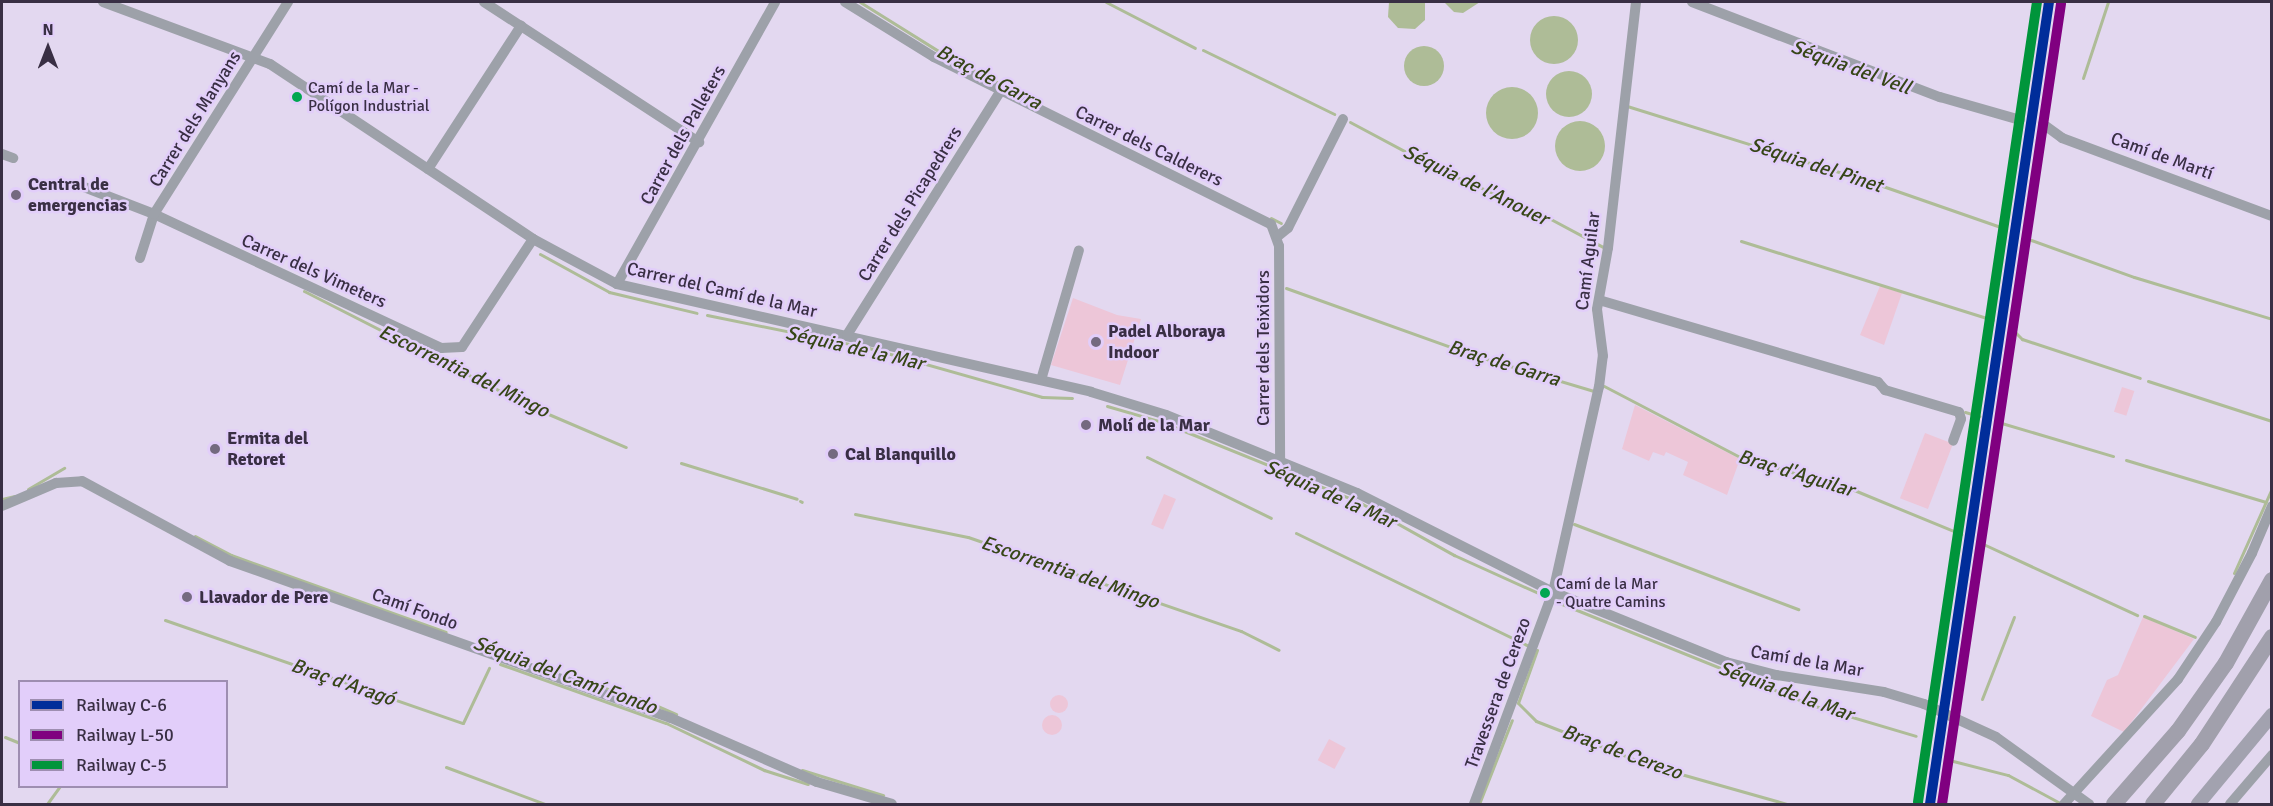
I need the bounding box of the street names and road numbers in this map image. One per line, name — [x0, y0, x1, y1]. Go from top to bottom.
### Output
street label: Carrer dels Manyans — [144, 47, 246, 191]
street label: Carrer dels Palleters — [636, 62, 730, 208]
street label: Carrer dels Calderers — [1072, 101, 1226, 191]
street label: Carrer dels Picapedrers — [854, 123, 966, 285]
street label: Camí de Martí — [2108, 127, 2216, 185]
street label: Camí Aguilar — [1571, 210, 1605, 312]
street label: Carrer dels Vimeters — [238, 229, 390, 313]
street label: Carrer del Camí de la Mar — [625, 258, 819, 322]
street label: Carrer dels Teixidors — [1252, 270, 1274, 426]
street label: Camí Fondo — [369, 583, 461, 635]
street label: Travessera de Cerezo — [1461, 614, 1535, 772]
street label: Camí de la Mar — [1749, 640, 1865, 682]

